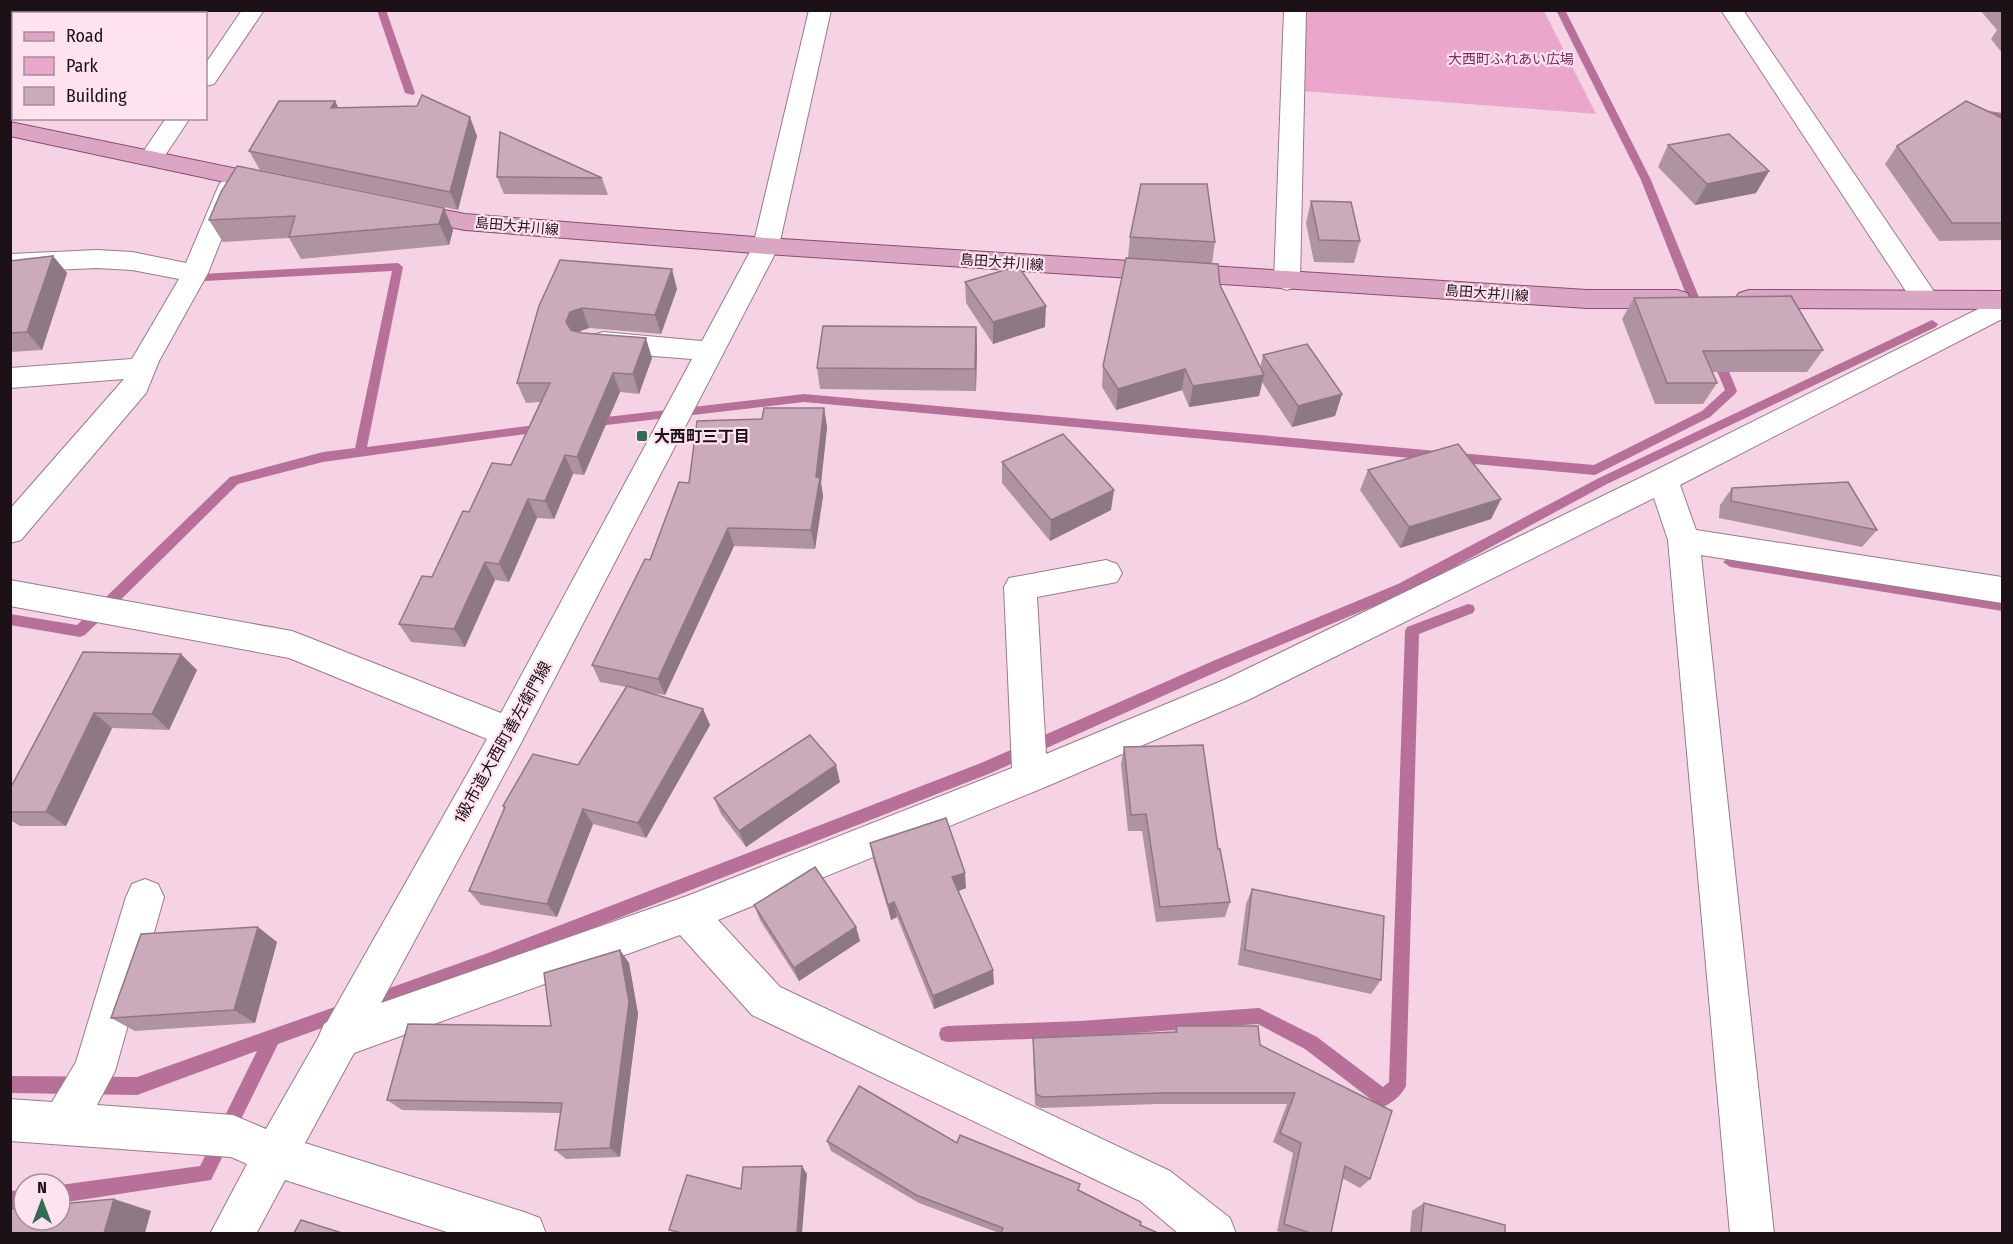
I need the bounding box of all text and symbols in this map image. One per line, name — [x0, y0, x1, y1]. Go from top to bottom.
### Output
legend — [12, 12, 207, 120]
text: Road — [66, 25, 103, 47]
park label: 大西町ふれあい広場 — [1448, 51, 1574, 68]
text: Park — [66, 55, 99, 77]
text: Building — [66, 85, 127, 107]
street label: 島田大井川線 — [474, 214, 560, 239]
street label: 島田大井川線 — [959, 251, 1044, 274]
street label: 島田大井川線 — [1444, 282, 1529, 305]
place label: 大西町三丁目 — [654, 427, 750, 446]
marker: 大西町三丁目 — [635, 429, 649, 443]
street label: 1級市道大西町善左衛門線 — [450, 658, 555, 827]
north arrow — [12, 1172, 72, 1232]
text: N — [37, 1178, 47, 1197]

